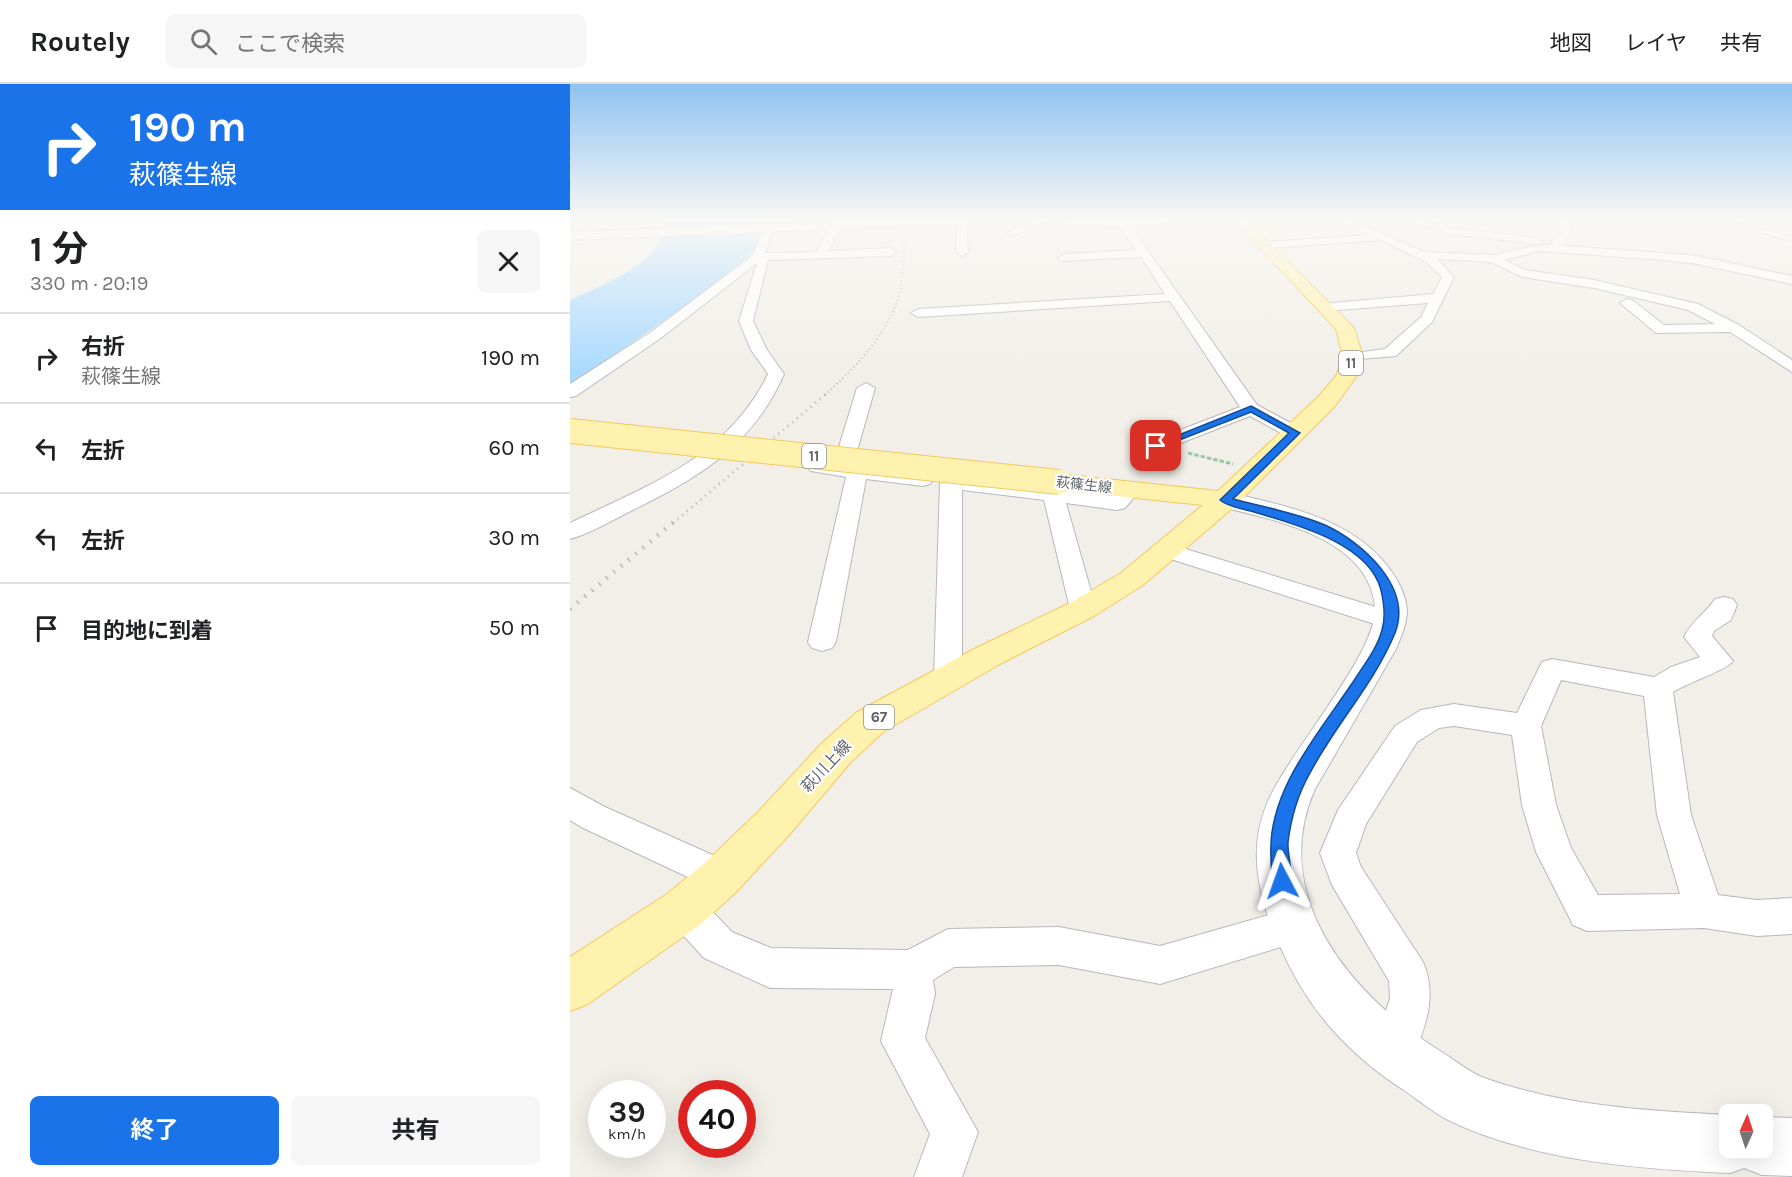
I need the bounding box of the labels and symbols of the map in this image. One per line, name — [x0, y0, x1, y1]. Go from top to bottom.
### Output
road number: 11 — [1339, 351, 1363, 375]
pin — [1130, 420, 1181, 471]
road number: 11 — [802, 444, 826, 468]
street label: 萩篠生線 — [1055, 474, 1113, 496]
road number: 67 — [864, 705, 894, 729]
street label: 萩川上線 — [797, 736, 855, 796]
position arrow — [1250, 849, 1314, 913]
speed limit sign: 40 — [678, 1080, 756, 1158]
north arrow — [1719, 1104, 1773, 1158]

